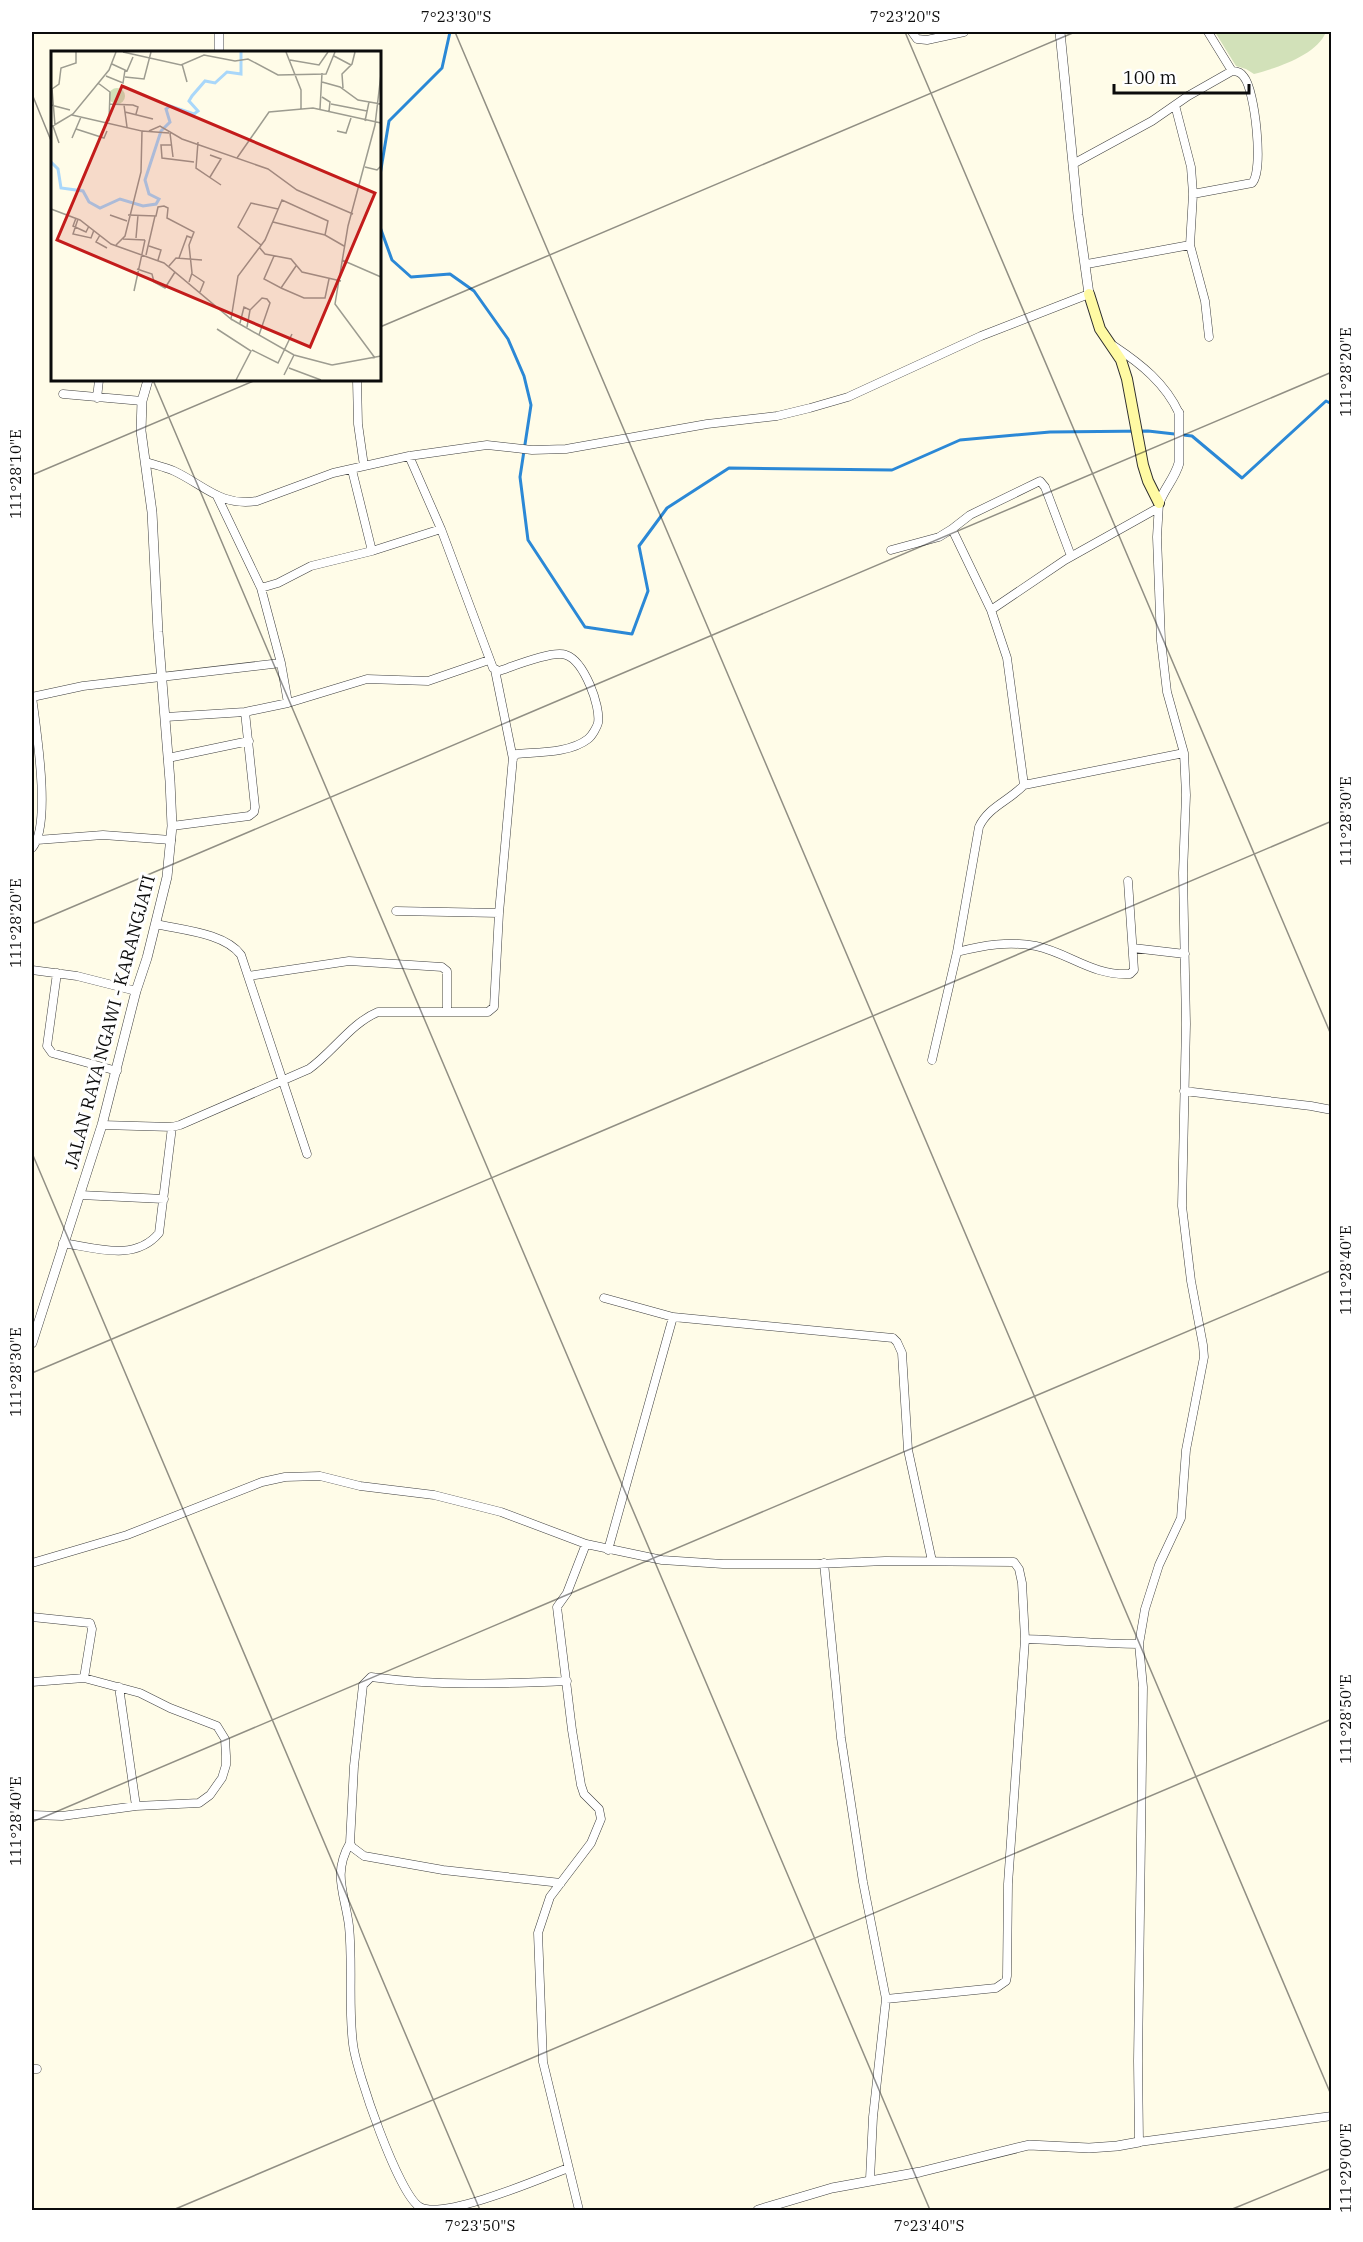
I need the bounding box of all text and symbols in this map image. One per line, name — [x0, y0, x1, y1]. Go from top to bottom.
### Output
text: 7°23'30"S — [421, 7, 491, 26]
text: 7°23'20"S — [870, 7, 940, 26]
inset map — [51, 51, 381, 381]
scale bar — [1114, 57, 1249, 95]
text: 100 m — [1123, 66, 1177, 89]
text: 111°28'20"E — [1336, 327, 1355, 417]
text: 111°28'10"E — [6, 429, 25, 519]
text: 111°28'30"E — [1336, 776, 1355, 866]
street label: JALAN RAYA NGAWI - KARANGJATI — [59, 872, 160, 1171]
text: 111°28'20"E — [6, 878, 25, 968]
text: 111°28'40"E — [1336, 1225, 1355, 1315]
text: 111°28'30"E — [6, 1327, 25, 1417]
text: 111°28'50"E — [1336, 1674, 1355, 1764]
text: 111°28'40"E — [6, 1776, 25, 1866]
text: 111°29'00"E — [1336, 2123, 1355, 2213]
text: 7°23'50"S — [445, 2216, 515, 2235]
text: 7°23'40"S — [894, 2216, 964, 2235]

